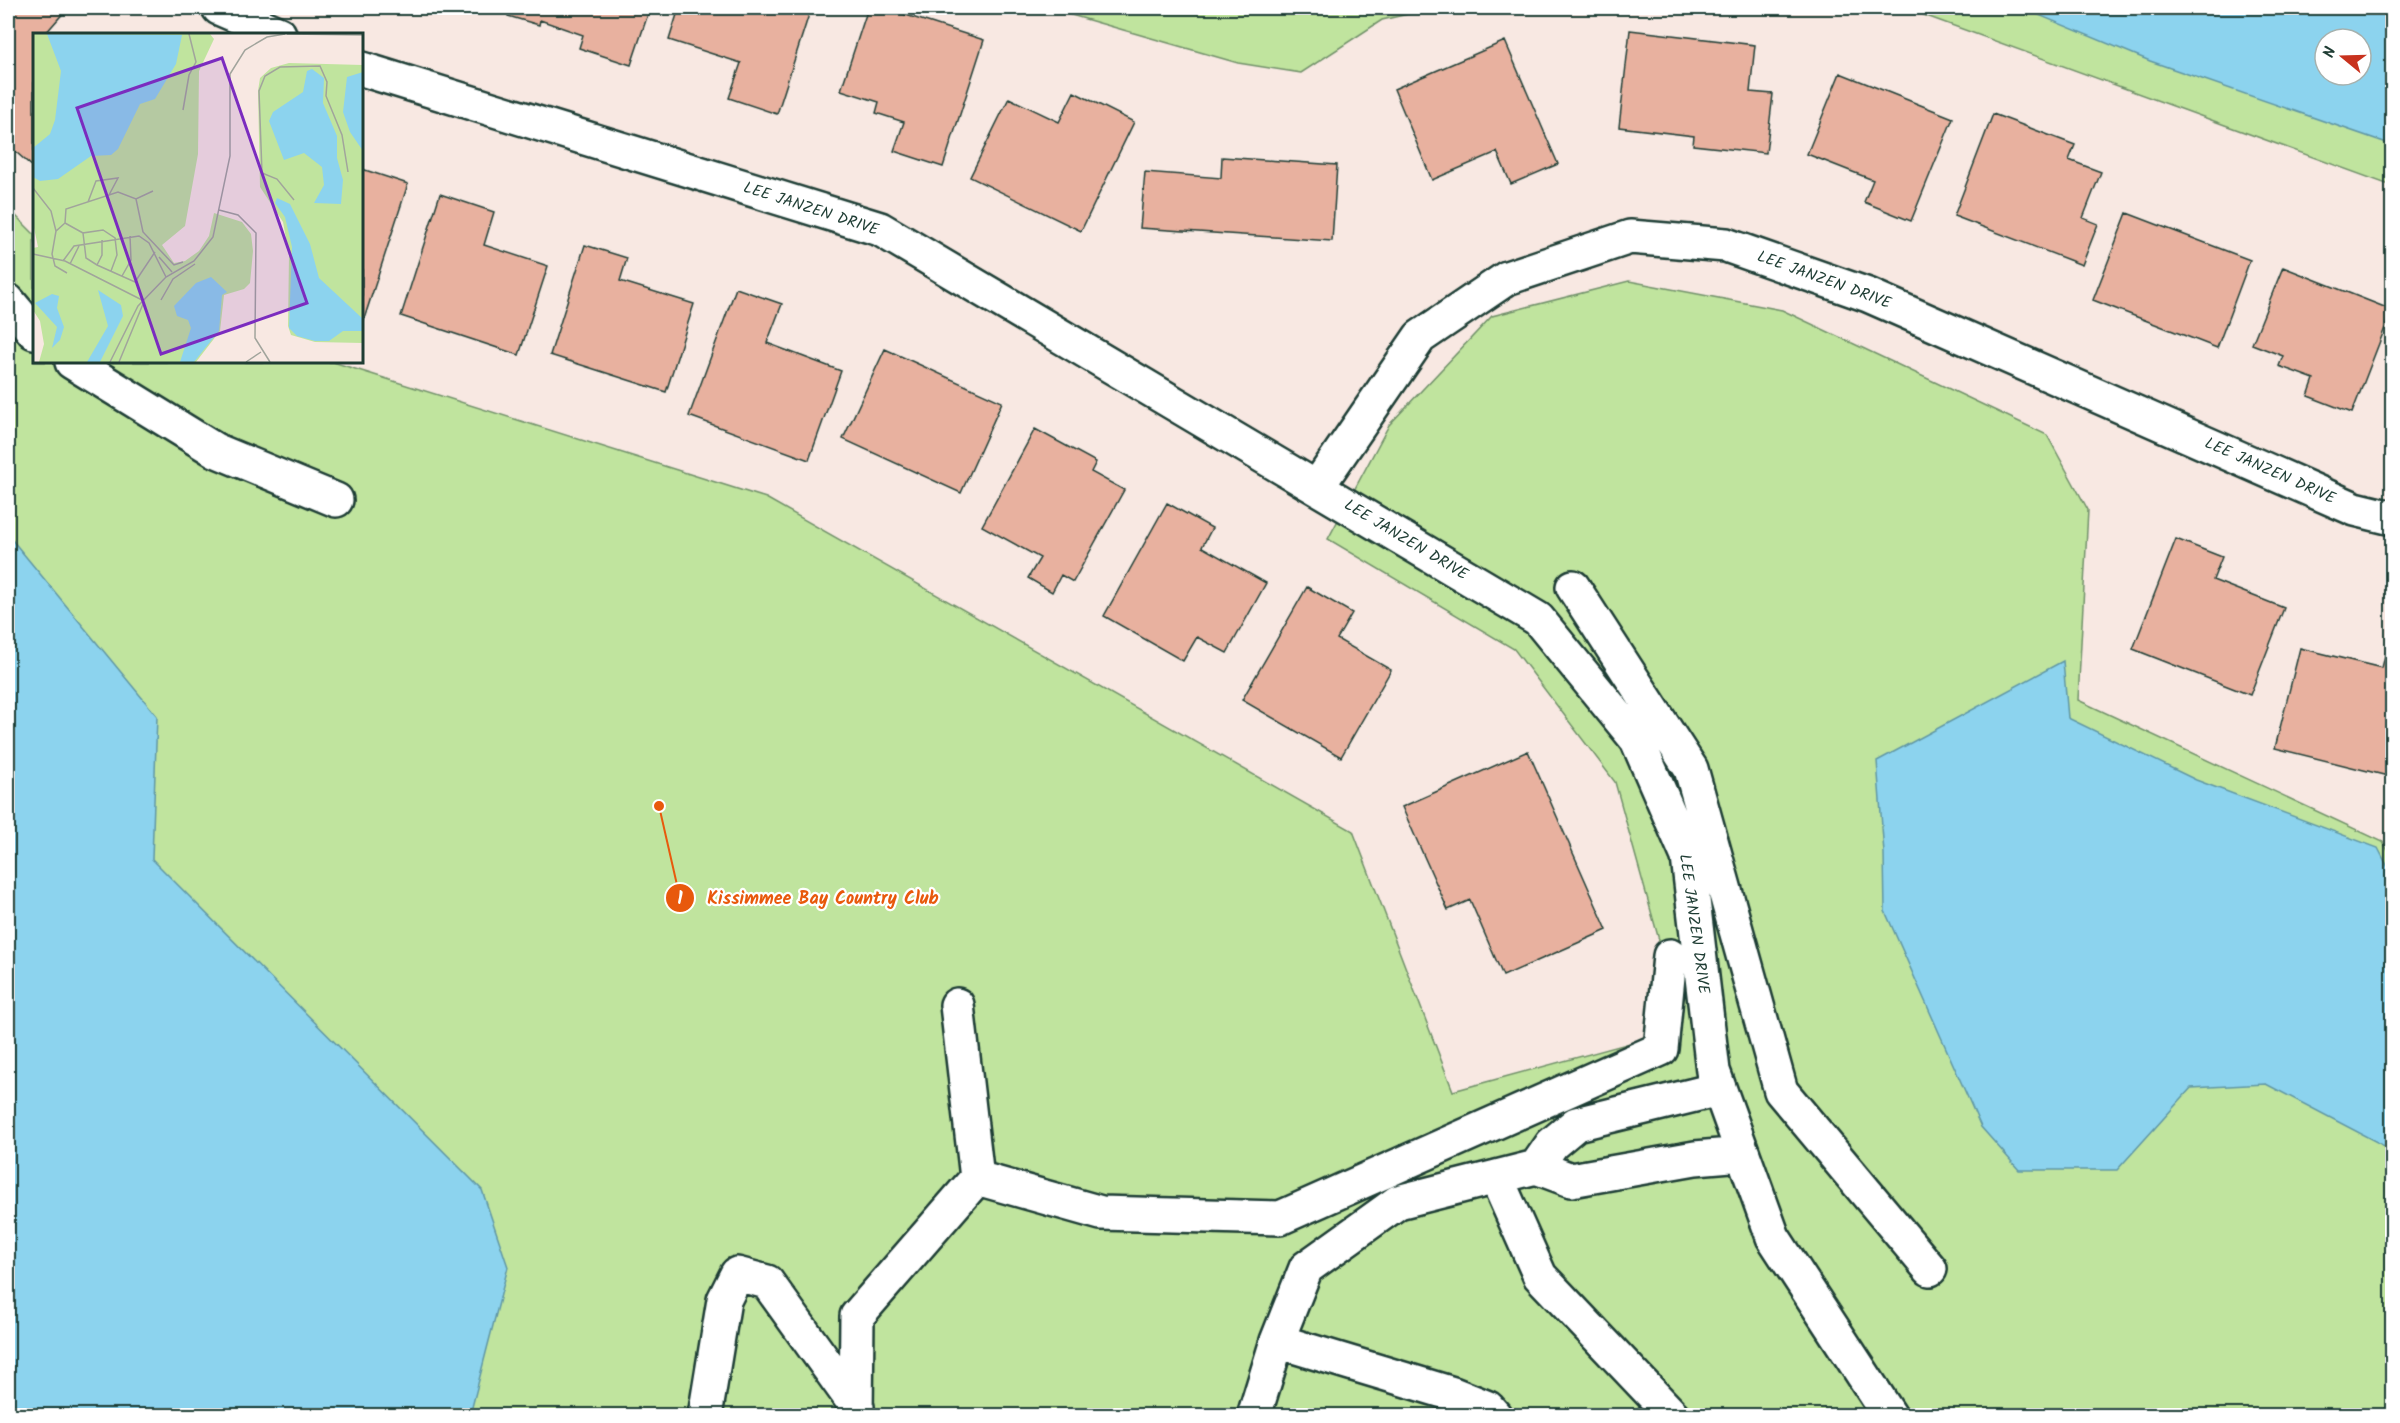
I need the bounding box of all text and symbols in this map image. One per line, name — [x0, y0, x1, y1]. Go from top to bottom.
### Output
north arrow — [2313, 27, 2373, 87]
inset map — [33, 33, 363, 363]
text: N — [2317, 44, 2344, 61]
street label: LEE JANZEN DRIVE — [740, 175, 882, 243]
street label: LEE JANZEN DRIVE — [1753, 244, 1895, 316]
street label: LEE JANZEN DRIVE — [2201, 431, 2340, 511]
street label: LEE JANZEN DRIVE — [1339, 493, 1473, 587]
street label: LEE JANZEN DRIVE — [1672, 852, 1716, 996]
callout: Kissimmee Bay Country Club — [665, 880, 950, 916]
text: 1 — [677, 885, 683, 914]
text: Kissimmee Bay Country Club — [707, 885, 939, 914]

